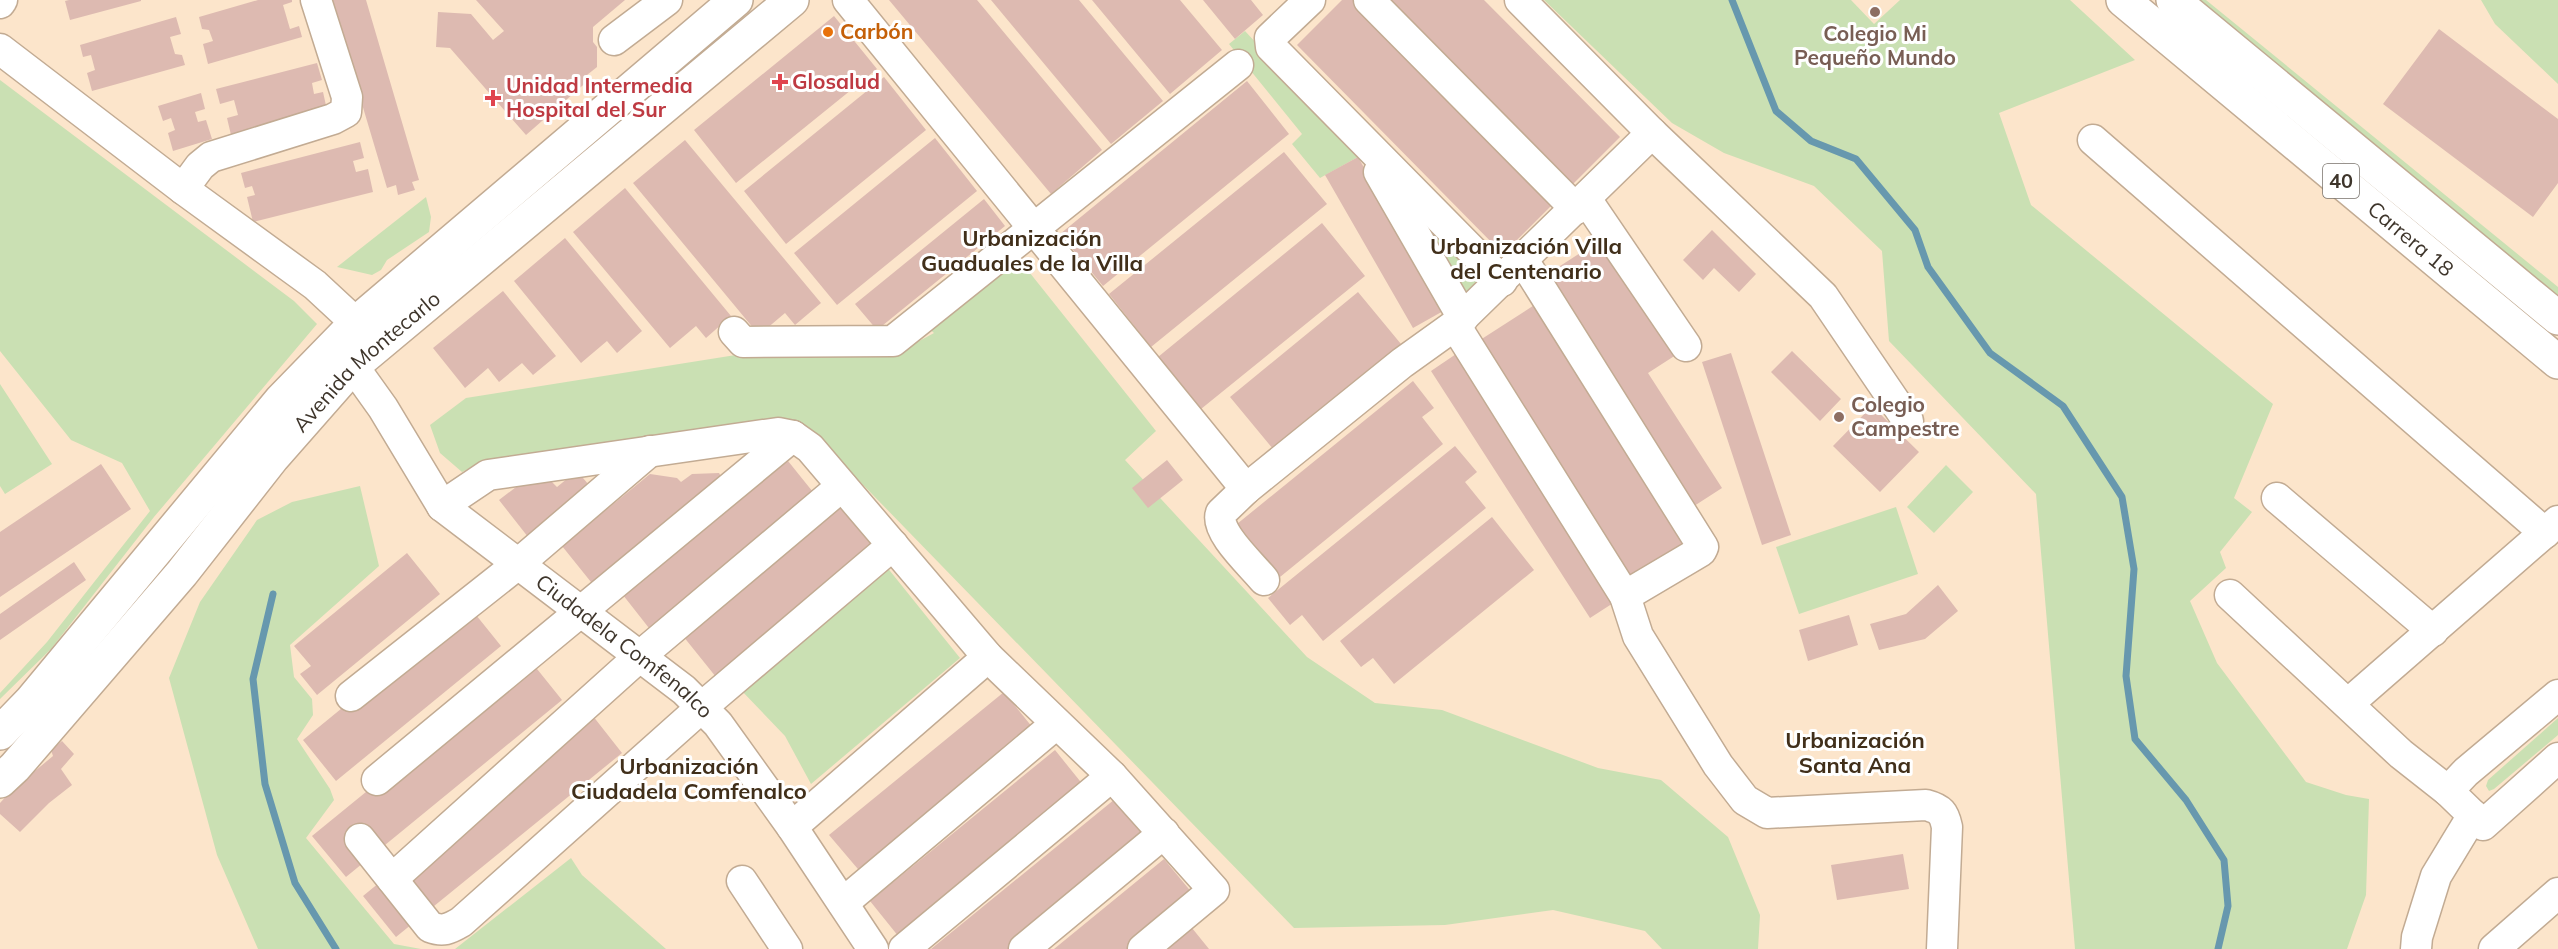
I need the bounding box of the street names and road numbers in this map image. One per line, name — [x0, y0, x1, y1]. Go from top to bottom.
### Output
road number: 40 — [2323, 164, 2359, 198]
street label: Carrera 18 — [2363, 195, 2459, 282]
street label: Avenida Montecarlo — [287, 285, 445, 437]
street label: Ciudadela Comfenalco — [531, 568, 719, 723]

